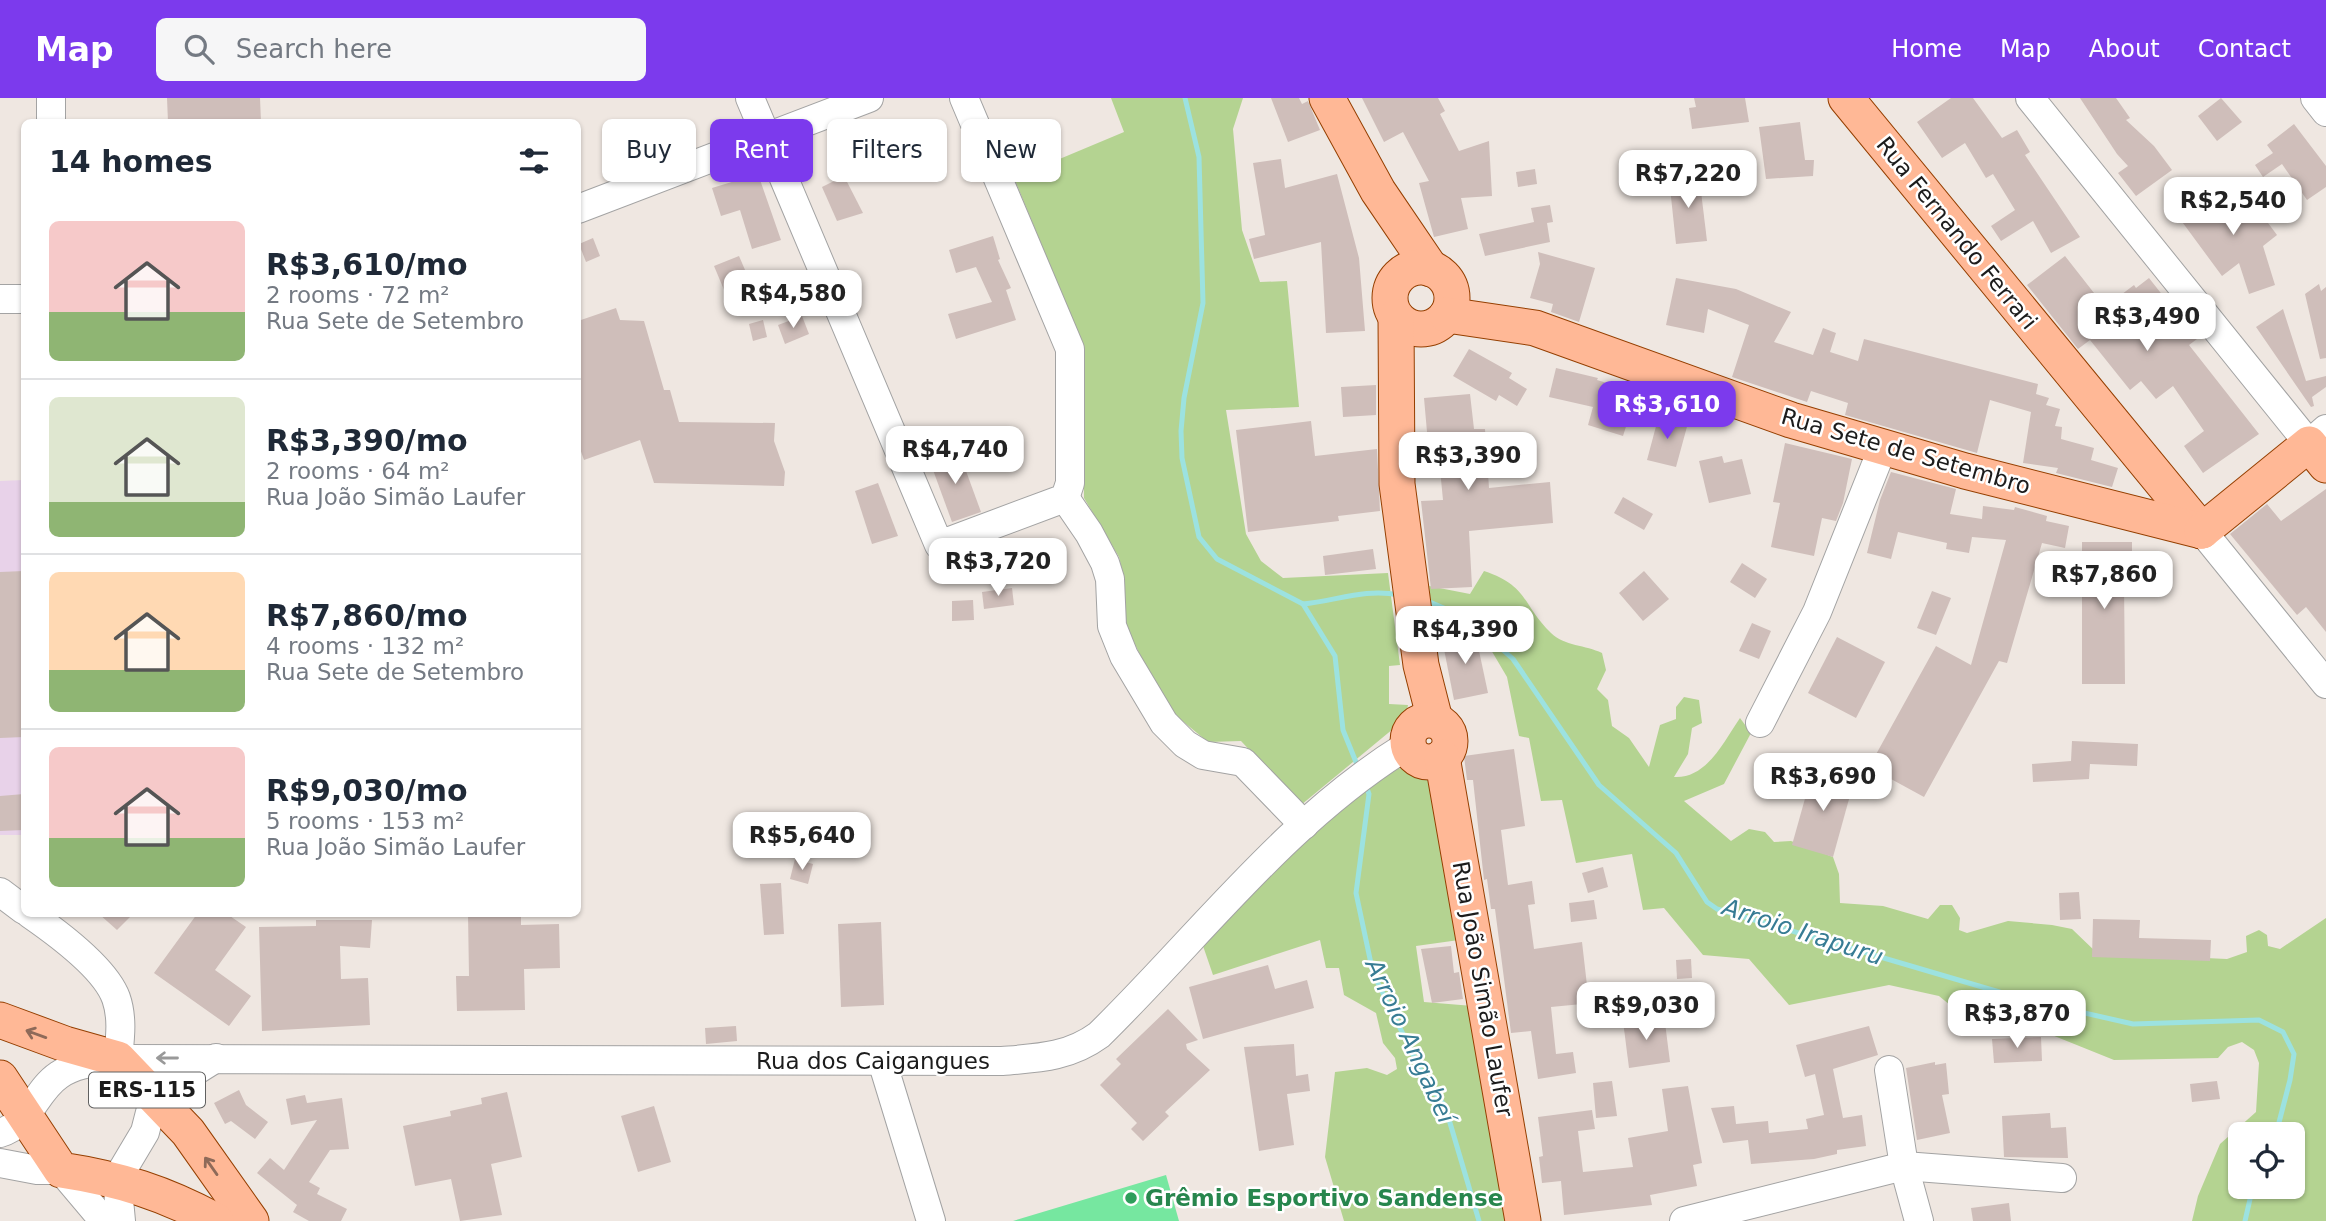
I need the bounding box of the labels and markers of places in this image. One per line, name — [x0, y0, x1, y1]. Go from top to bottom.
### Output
pin: R$7,220 — [1623, 150, 1753, 210]
pin: R$2,540 — [2168, 178, 2298, 237]
pin: R$4,580 — [728, 271, 858, 330]
pin: R$3,490 — [2082, 294, 2212, 353]
pin: R$3,610 — [1602, 382, 1732, 441]
pin: R$4,740 — [890, 426, 1020, 486]
pin: R$3,390 — [1403, 432, 1533, 492]
pin: R$3,720 — [933, 538, 1063, 598]
pin: R$7,860 — [2039, 552, 2169, 611]
pin: R$4,390 — [1400, 606, 1530, 666]
pin: R$3,690 — [1758, 754, 1888, 813]
pin: R$5,640 — [737, 812, 867, 872]
pin: R$9,030 — [1581, 982, 1711, 1042]
pin: R$3,870 — [1952, 990, 2082, 1050]
place label: Grêmio Esportivo Sandense — [1145, 1185, 1503, 1211]
marker: Grêmio Esportivo Sandense — [1123, 1190, 1139, 1206]

